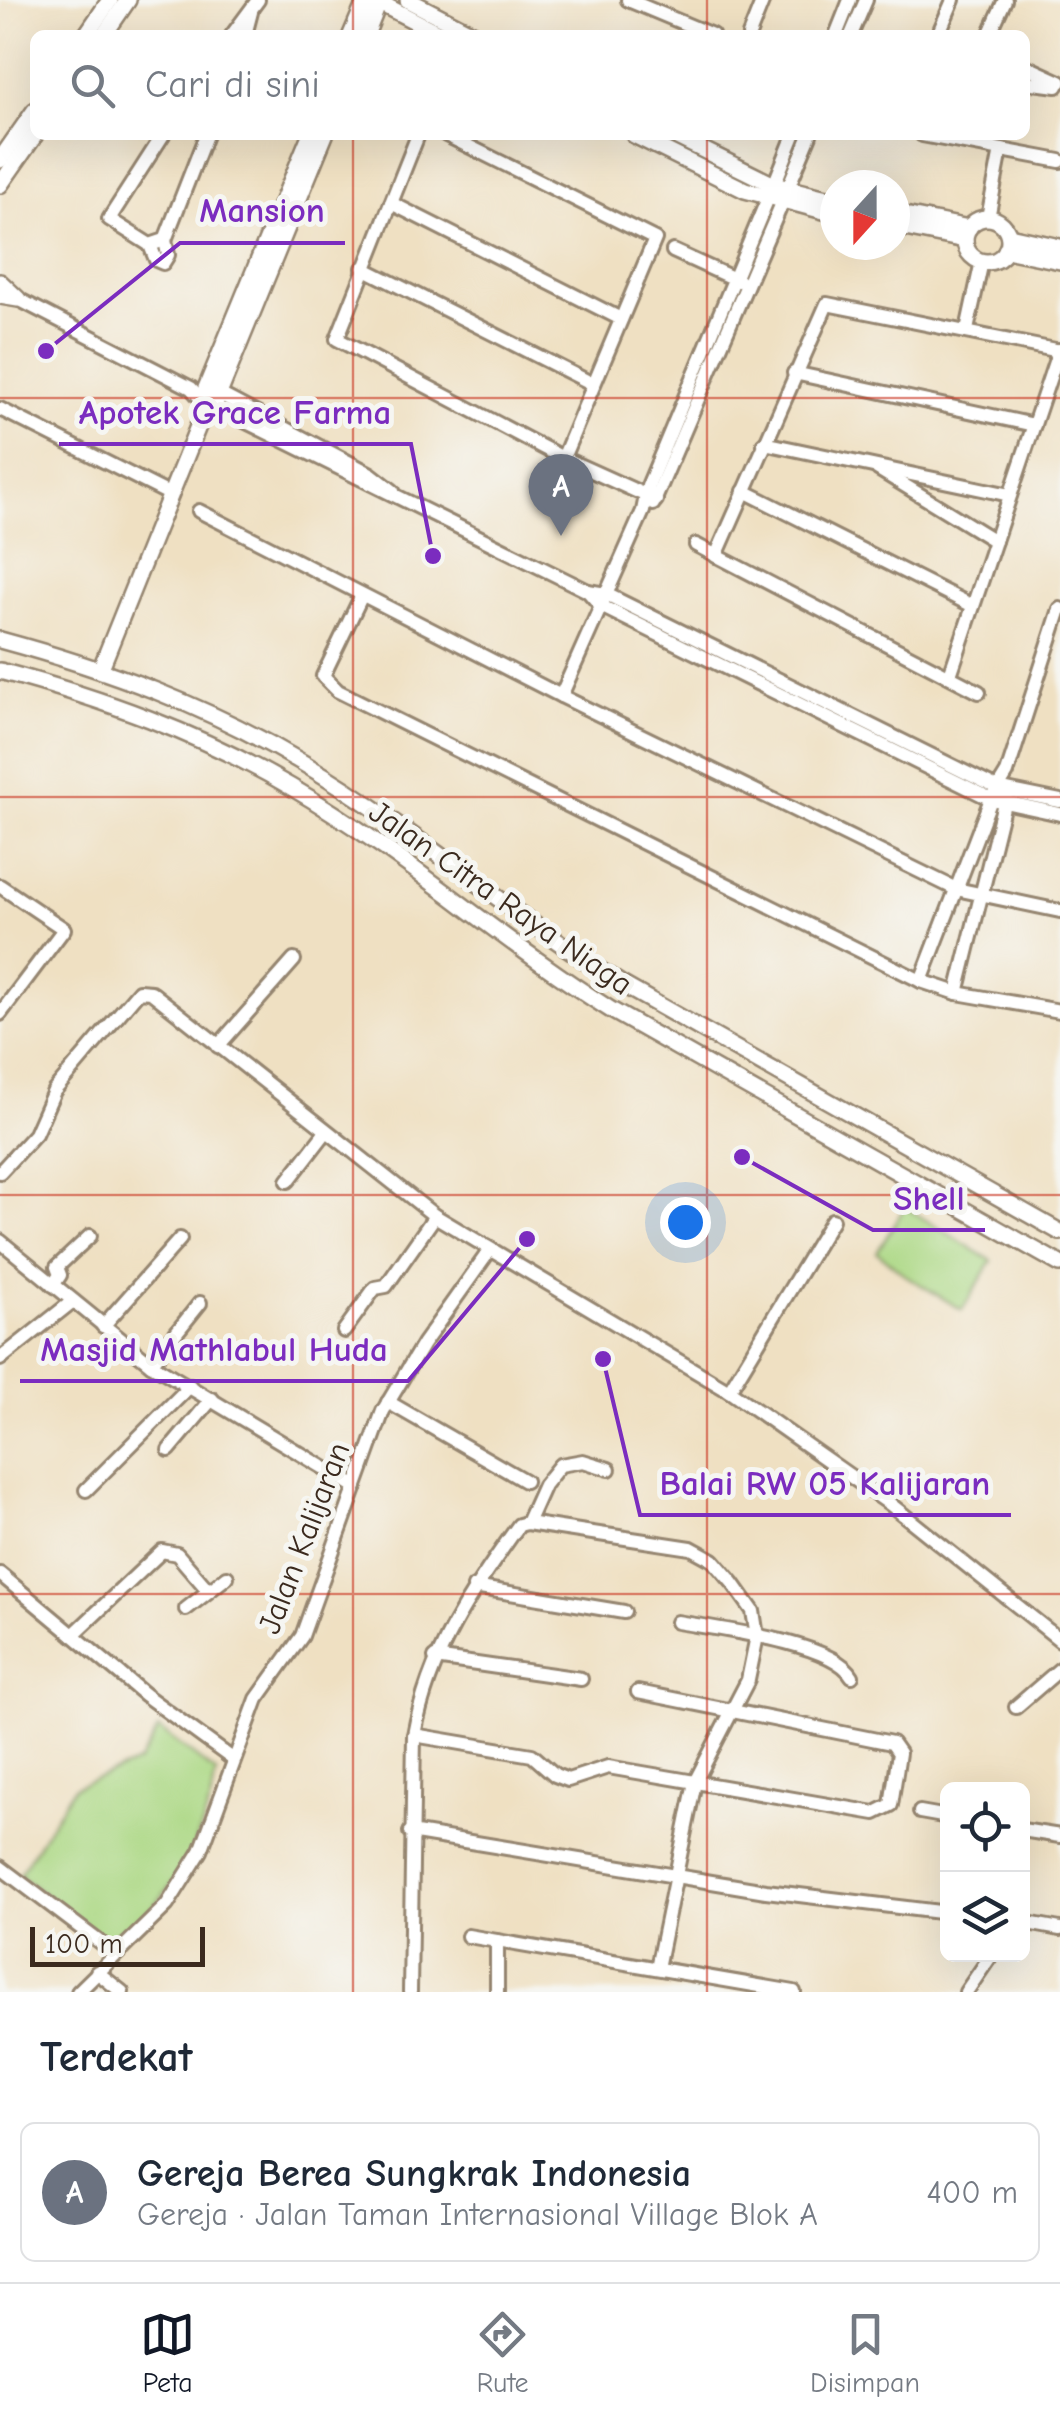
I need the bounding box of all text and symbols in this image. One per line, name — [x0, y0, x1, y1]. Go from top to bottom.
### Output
search box — [30, 30, 1030, 140]
icon: search — [65, 58, 120, 113]
text: Cari di sini — [145, 63, 320, 107]
north arrow — [820, 170, 910, 260]
callout: Mansion — [180, 178, 345, 243]
text: Mansion — [199, 190, 325, 231]
callout: Apotek Grace Farma — [59, 379, 411, 444]
text: Apotek Grace Farma — [79, 392, 391, 433]
pin: A — [528, 454, 594, 536]
street label: Jalan Citra Raya Niaga — [362, 793, 640, 1003]
callout: Shell — [873, 1165, 985, 1230]
text: Shell — [893, 1178, 965, 1219]
your location — [660, 1197, 711, 1248]
callout: Masjid Mathlabul Huda — [20, 1316, 408, 1381]
text: Masjid Mathlabul Huda — [40, 1329, 388, 1370]
street label: Jalan Kalijaran — [251, 1437, 357, 1639]
callout: Balai RW 05 Kalijaran — [640, 1450, 1011, 1515]
text: Balai RW 05 Kalijaran — [660, 1463, 990, 1504]
map controls — [940, 1782, 1030, 1962]
button: locate — [940, 1782, 1030, 1872]
button: layers — [940, 1872, 1030, 1962]
scale bar — [30, 1922, 205, 1966]
text: 100 m — [45, 1928, 123, 1960]
text: Terdekat — [40, 2033, 192, 2082]
text: Gereja Berea Sungkrak Indonesia — [137, 2152, 691, 2196]
text: A — [66, 2174, 83, 2211]
text: 400 m — [926, 2174, 1018, 2211]
text: Gereja · Jalan Taman Internasional Village Blok A — [137, 2196, 818, 2233]
tab: Peta — [140, 2307, 195, 2399]
tab: Rute — [475, 2307, 530, 2399]
tab: Disimpan — [810, 2307, 920, 2399]

